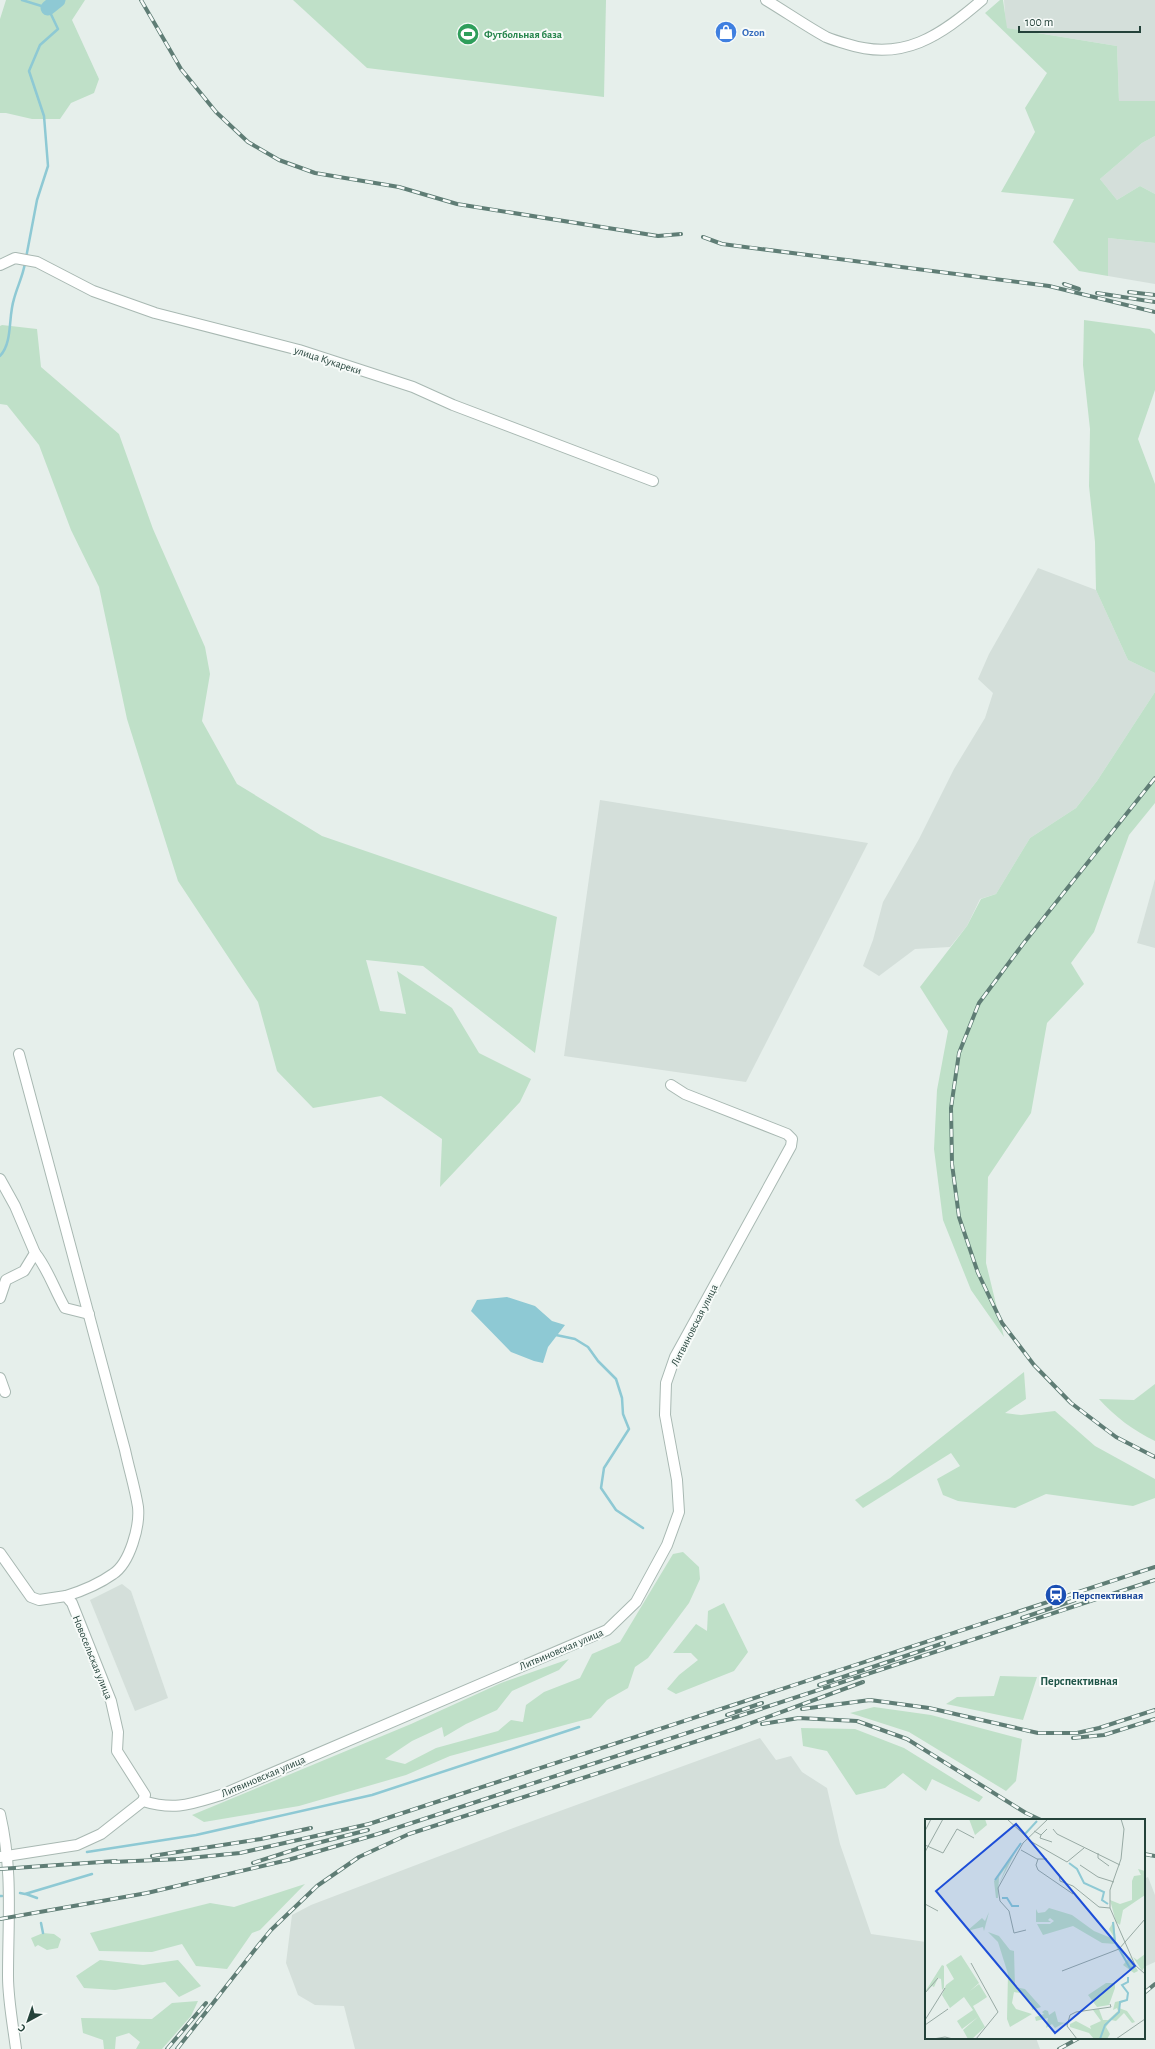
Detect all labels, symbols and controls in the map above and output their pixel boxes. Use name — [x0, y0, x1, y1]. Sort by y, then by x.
scale bar — [1019, 8, 1140, 34]
text: 100 m — [1025, 16, 1053, 28]
shop icon: Ozon — [713, 19, 739, 45]
sports icon: Футбольная база — [455, 21, 481, 47]
place label: Ozon — [742, 27, 765, 38]
place label: Футбольная база — [484, 29, 562, 40]
street label: улица Кукареки — [292, 344, 363, 377]
street label: Литвиновская улица — [669, 1283, 720, 1368]
station icon: Перспективная — [1043, 1582, 1069, 1608]
place label: Перспективная — [1072, 1590, 1143, 1601]
street label: Новосельская улица — [71, 1614, 114, 1701]
street label: Литвиновская улица — [518, 1627, 605, 1672]
district label: Перспективная — [1040, 1675, 1118, 1687]
street label: Литвиновская улица — [220, 1754, 307, 1799]
inset map — [925, 1819, 1145, 2039]
north arrow — [8, 2001, 48, 2041]
text: С — [16, 2022, 28, 2034]

